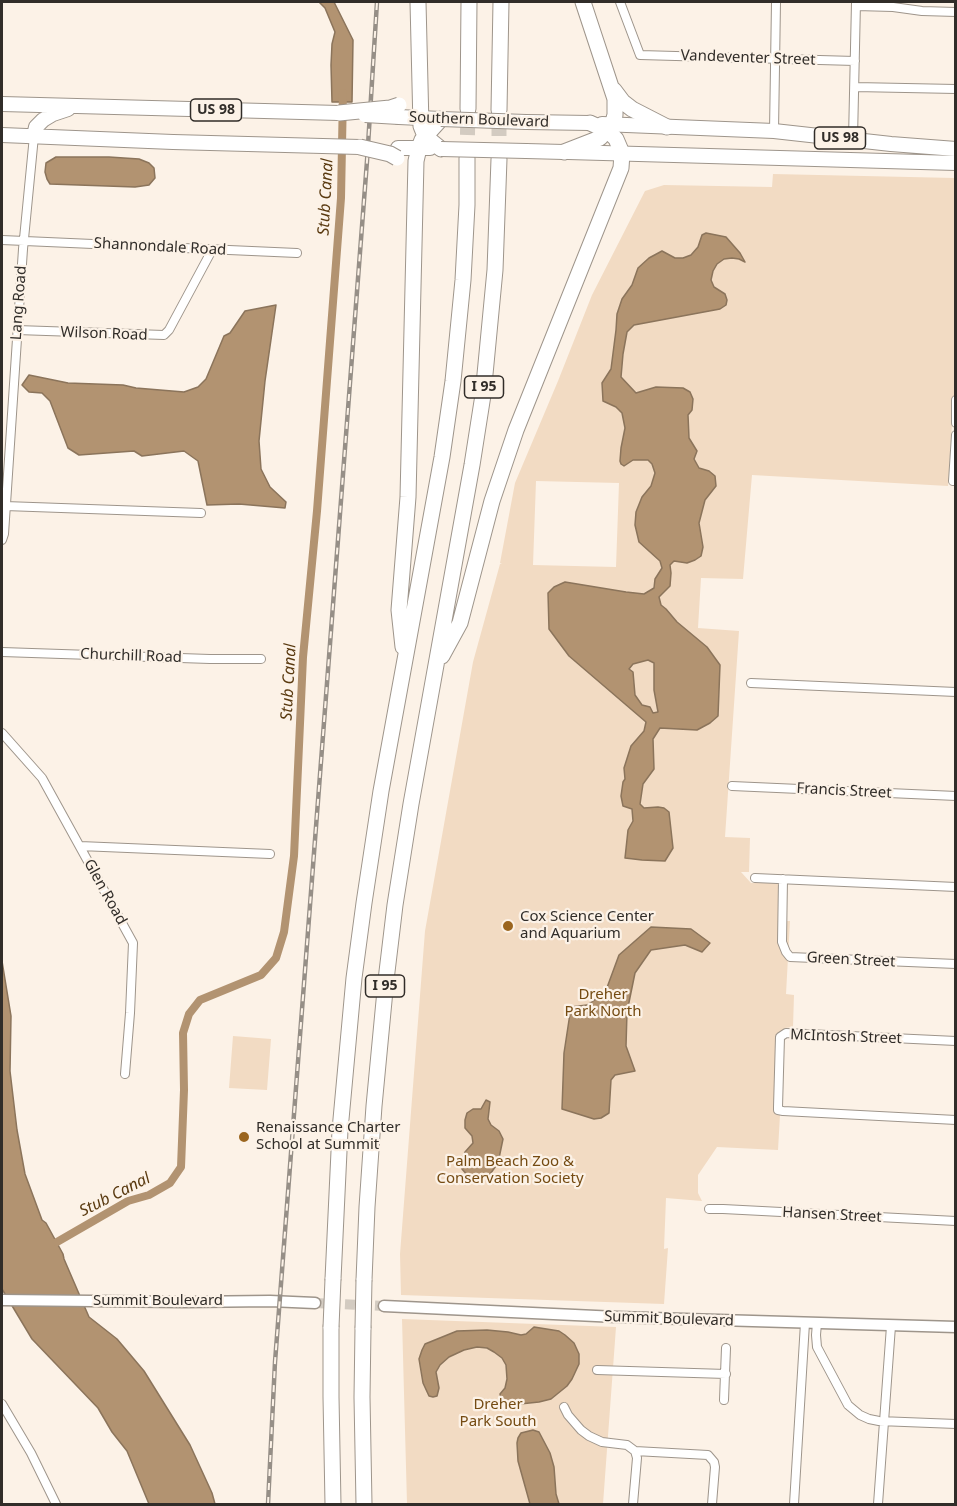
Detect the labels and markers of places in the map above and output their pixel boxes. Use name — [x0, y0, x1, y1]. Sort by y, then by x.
place label: Cox Science Center and Aquarium — [520, 908, 654, 943]
marker: Cox Science Center and Aquarium — [501, 919, 515, 933]
place label: Renaissance Charter School at Summit — [256, 1119, 400, 1154]
marker: Renaissance Charter School at Summit — [237, 1130, 251, 1144]

